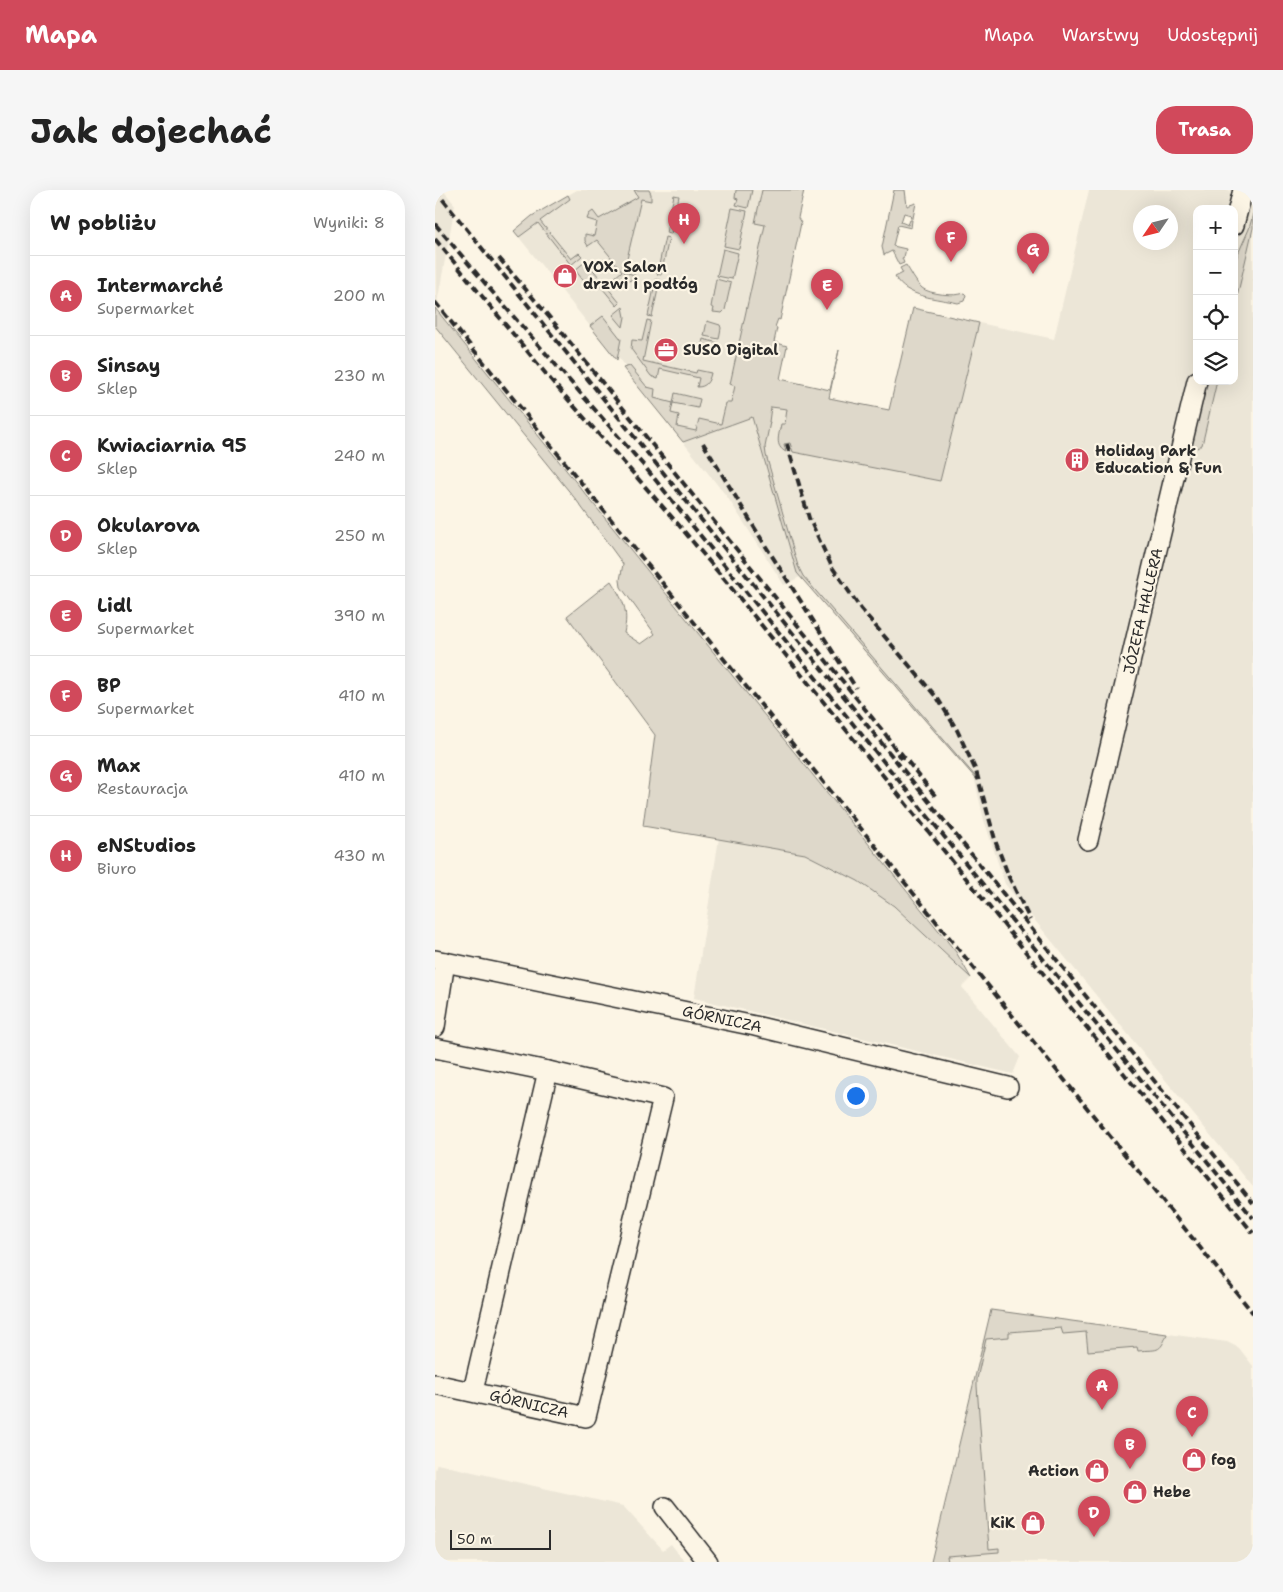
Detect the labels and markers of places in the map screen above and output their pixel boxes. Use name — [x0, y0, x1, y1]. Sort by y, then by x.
pin: H — [668, 203, 700, 244]
pin: F — [935, 221, 967, 262]
pin: G — [1017, 233, 1049, 274]
place label: VOX. Salon drzwi i podłóg — [583, 257, 698, 294]
shop icon: VOX. Salon drzwi i podłóg — [552, 263, 578, 289]
pin: E — [811, 269, 843, 310]
office icon: SUSO Digital — [653, 337, 679, 363]
place label: SUSO Digital — [683, 340, 779, 360]
place label: Holiday Park Education & Fun — [1095, 441, 1222, 478]
building icon: Holiday Park Education & Fun — [1064, 447, 1090, 473]
pin: A — [1086, 1369, 1118, 1410]
pin: C — [1176, 1396, 1208, 1437]
pin: B — [1114, 1428, 1146, 1469]
shop icon: fog — [1181, 1447, 1207, 1473]
place label: fog — [1211, 1450, 1236, 1470]
shop icon: Action — [1084, 1458, 1110, 1484]
place label: Action — [1028, 1461, 1079, 1481]
shop icon: Hebe — [1122, 1479, 1148, 1505]
place label: Hebe — [1153, 1482, 1191, 1502]
pin: D — [1078, 1496, 1110, 1537]
shop icon: KiK — [1020, 1510, 1046, 1536]
place label: KiK — [990, 1513, 1016, 1533]

